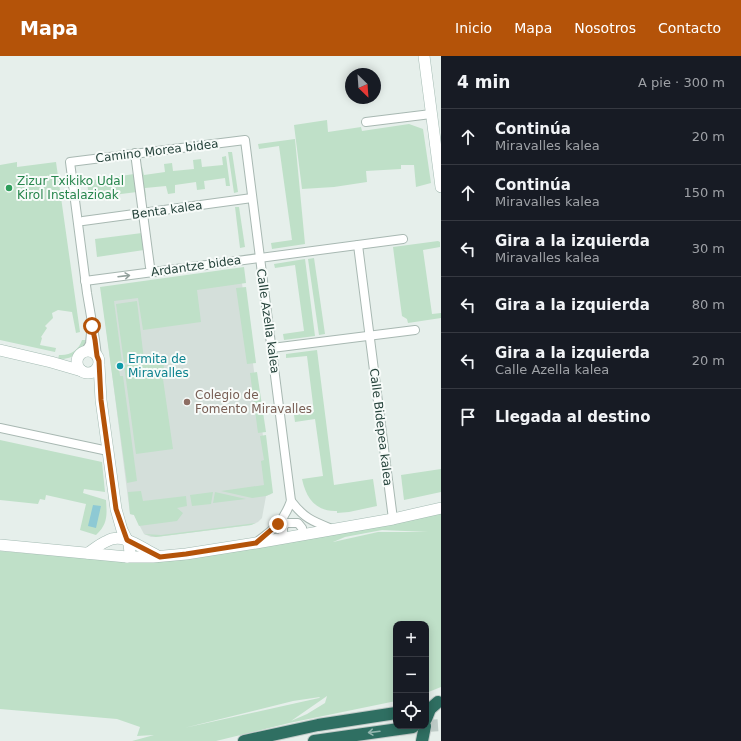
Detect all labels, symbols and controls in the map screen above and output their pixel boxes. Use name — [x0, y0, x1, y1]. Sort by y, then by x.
text: Mapa — [20, 17, 78, 39]
text: Inicio — [455, 20, 492, 36]
text: Mapa — [514, 20, 552, 36]
text: Nosotros — [574, 20, 636, 36]
text: Contacto — [658, 20, 721, 36]
north arrow — [345, 68, 381, 104]
text: 4 min — [457, 72, 510, 92]
text: A pie · 300 m — [638, 75, 725, 90]
text: Continúa — [495, 120, 571, 138]
icon: ahead — [457, 126, 479, 148]
text: 20 m — [692, 129, 725, 144]
street label: Camino Morea bidea — [95, 137, 219, 165]
text: Miravalles kalea — [495, 138, 600, 153]
place label: Zizur Txikiko Udal Kirol Instalazioak — [17, 174, 124, 202]
text: Continúa — [495, 176, 571, 194]
icon: ahead — [457, 182, 479, 204]
marker: Zizur Txikiko Udal Kirol Instalazioak — [4, 183, 14, 193]
text: 150 m — [683, 185, 725, 200]
text: Miravalles kalea — [495, 194, 600, 209]
street label: Benta kalea — [131, 198, 203, 222]
text: Gira a la izquierda — [495, 232, 650, 250]
icon: left — [457, 238, 479, 260]
text: 30 m — [692, 241, 725, 256]
text: Miravalles kalea — [495, 250, 600, 265]
street label: Ardantze bidea — [150, 253, 242, 279]
street label: Calle Azella kalea — [254, 268, 282, 374]
one-way arrow — [117, 272, 130, 280]
icon: left — [457, 294, 479, 316]
text: Gira a la izquierda — [495, 296, 650, 314]
text: 80 m — [692, 297, 725, 312]
route start — [83, 317, 101, 335]
text: Gira a la izquierda — [495, 344, 650, 362]
icon: left — [457, 350, 479, 372]
place label: Ermita de Miravalles — [128, 352, 189, 380]
text: 20 m — [692, 353, 725, 368]
marker: Ermita de Miravalles — [115, 361, 125, 371]
text: Calle Azella kalea — [495, 362, 609, 377]
street label: Calle Bidepea kalea — [367, 367, 395, 487]
place label: Colegio de Fomento Miravalles — [195, 388, 312, 416]
marker: Colegio de Fomento Miravalles — [182, 397, 192, 407]
icon: arrive — [457, 406, 479, 428]
text: Llegada al destino — [495, 408, 650, 426]
route end — [269, 515, 287, 533]
map controls — [393, 621, 429, 729]
button: + — [393, 621, 429, 657]
button: − — [393, 657, 429, 693]
button: locate — [393, 693, 429, 729]
one-way arrow — [368, 728, 381, 735]

